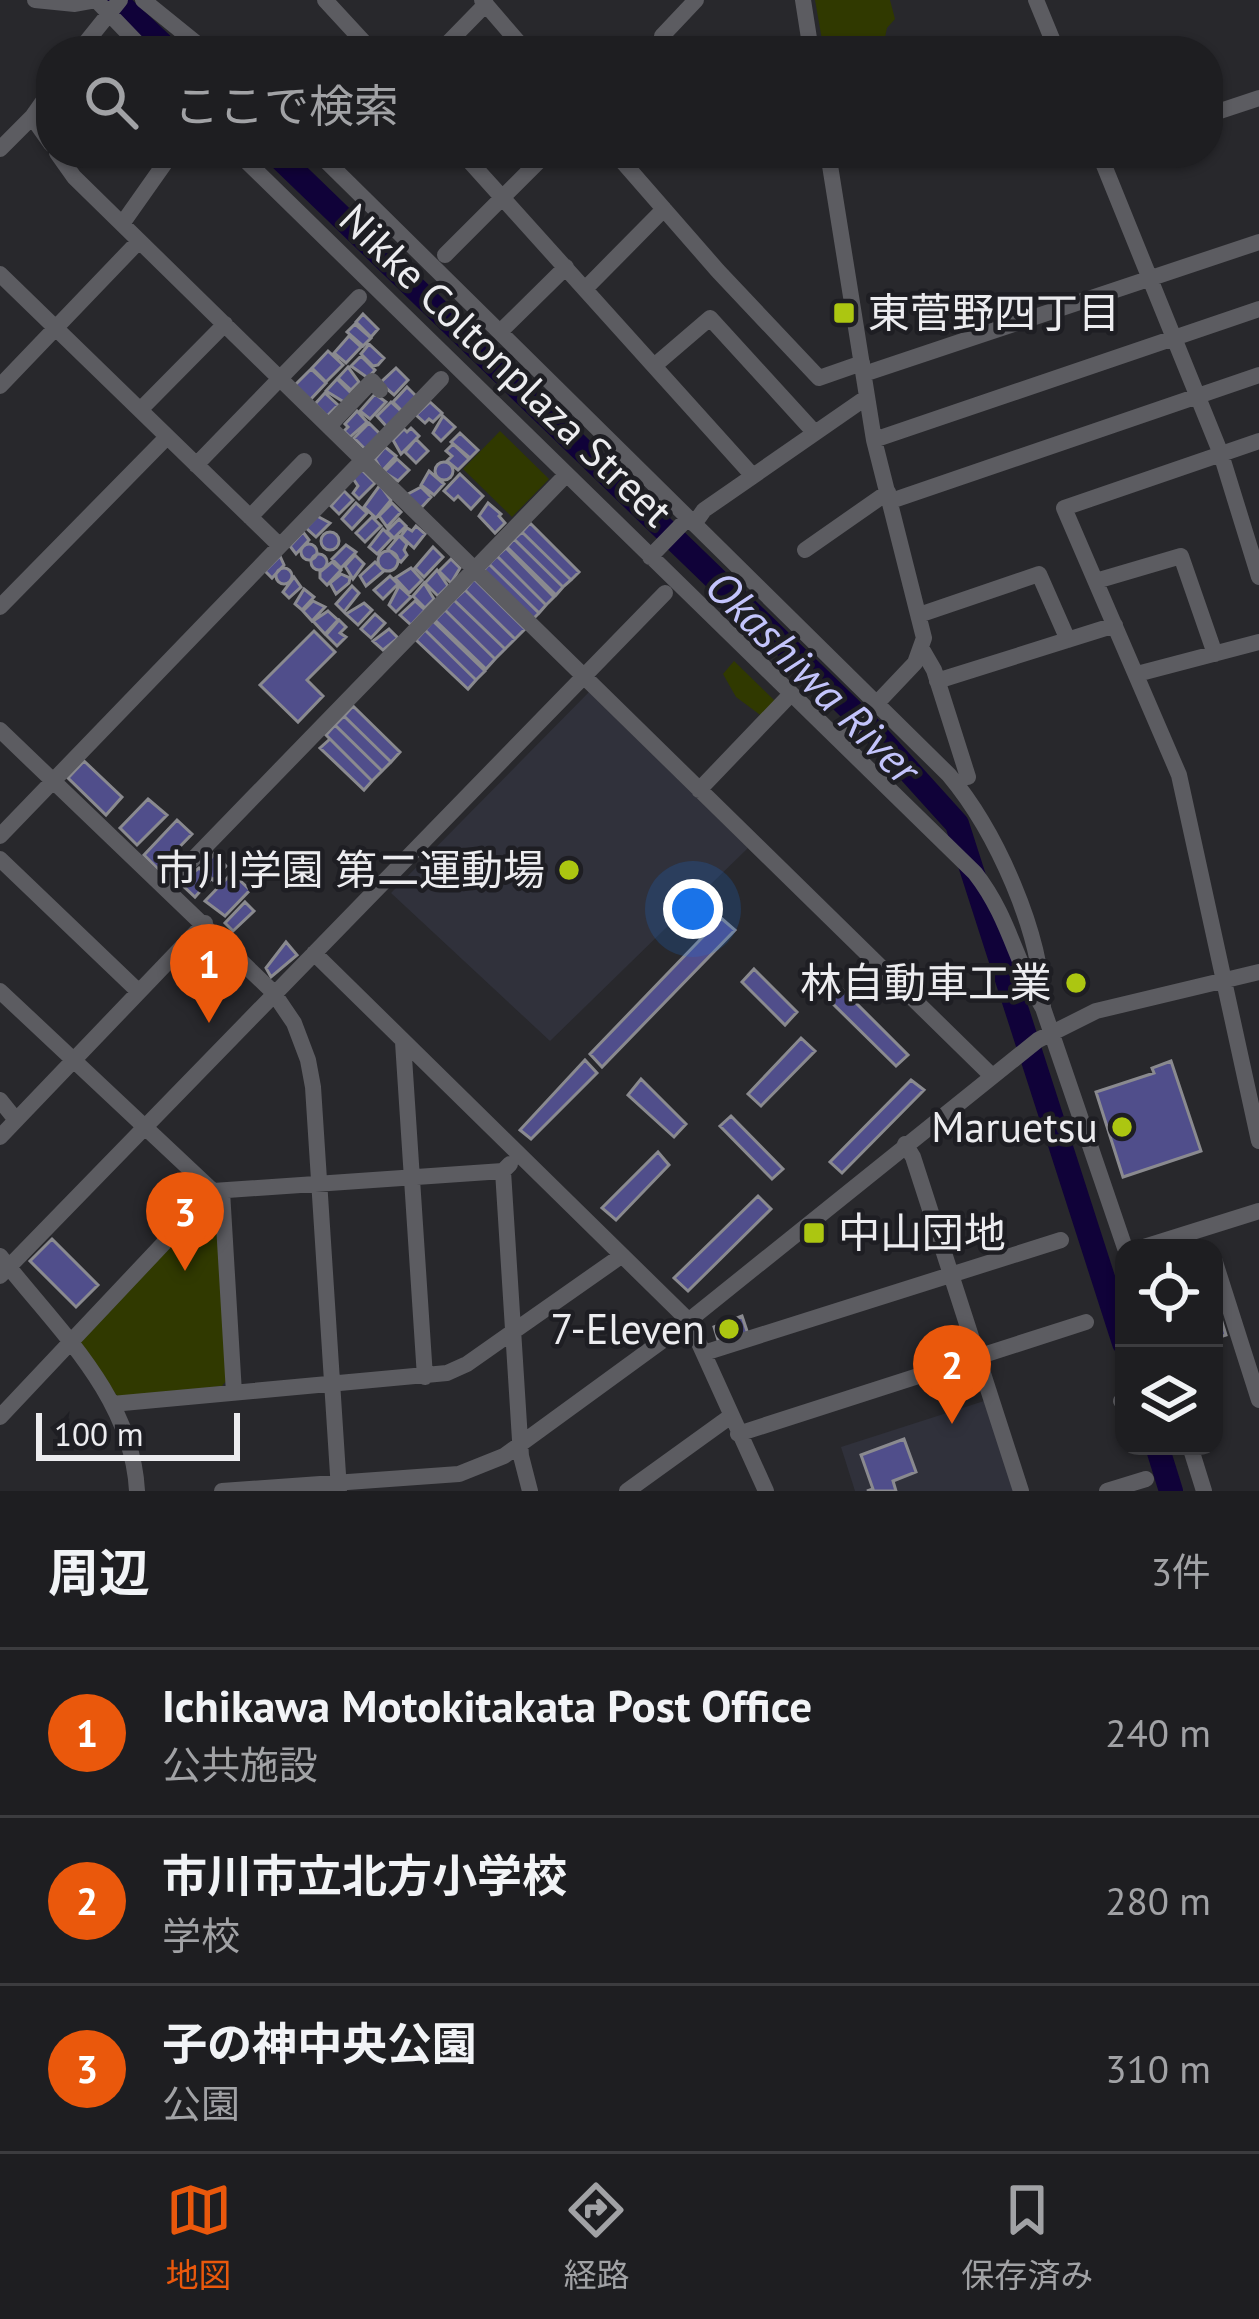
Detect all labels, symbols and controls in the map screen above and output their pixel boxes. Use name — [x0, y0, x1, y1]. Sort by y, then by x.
search box — [36, 36, 1223, 168]
icon: search — [78, 69, 144, 135]
text: ここで検索 — [174, 76, 399, 134]
street label: Nikke Coltonplaza Street — [328, 191, 685, 538]
place label: 東菅野四丁目 — [868, 285, 1120, 340]
marker: 東菅野四丁目 — [831, 300, 857, 326]
water label: Okashiwa River — [694, 557, 935, 798]
place label: 市川学園 第二運動場 — [156, 842, 545, 897]
marker: 市川学園 第二運動場 — [556, 857, 582, 883]
your location — [663, 879, 723, 939]
pin: 1 — [170, 924, 248, 1023]
place label: 林自動車工業 — [800, 955, 1052, 1010]
marker: 林自動車工業 — [1063, 970, 1089, 996]
place label: Maruetsu — [931, 1099, 1098, 1154]
marker: Maruetsu — [1109, 1114, 1135, 1140]
pin: 3 — [146, 1172, 224, 1271]
place label: 中山団地 — [838, 1205, 1006, 1260]
marker: 中山団地 — [801, 1220, 827, 1246]
map controls — [1115, 1239, 1223, 1455]
button: locate — [1115, 1239, 1223, 1347]
place label: 7-Eleven — [550, 1301, 705, 1356]
marker: 7-Eleven — [716, 1316, 742, 1342]
pin: 2 — [913, 1325, 991, 1424]
button: layers — [1115, 1347, 1223, 1455]
scale bar — [36, 1407, 240, 1460]
text: 100 m — [54, 1412, 144, 1455]
text: 周辺 — [48, 1539, 150, 1605]
text: 3件 — [1151, 1546, 1211, 1597]
text: Ichikawa Motokitakata Post Office — [162, 1676, 812, 1734]
text: 1 — [76, 1707, 98, 1758]
text: 240 m — [1105, 1707, 1211, 1758]
text: 公共施設 — [162, 1739, 318, 1790]
text: 市川市立北方小学校 — [162, 1846, 567, 1904]
text: 2 — [76, 1875, 98, 1926]
text: 280 m — [1105, 1875, 1211, 1926]
text: 学校 — [162, 1910, 240, 1961]
text: 子の神中央公園 — [162, 2014, 477, 2072]
text: 3 — [76, 2043, 98, 2094]
text: 310 m — [1105, 2043, 1211, 2094]
text: 公園 — [162, 2078, 240, 2129]
tab: 地図 — [166, 2177, 232, 2297]
tab: 経路 — [563, 2177, 629, 2297]
tab: 保存済み — [961, 2177, 1093, 2297]

